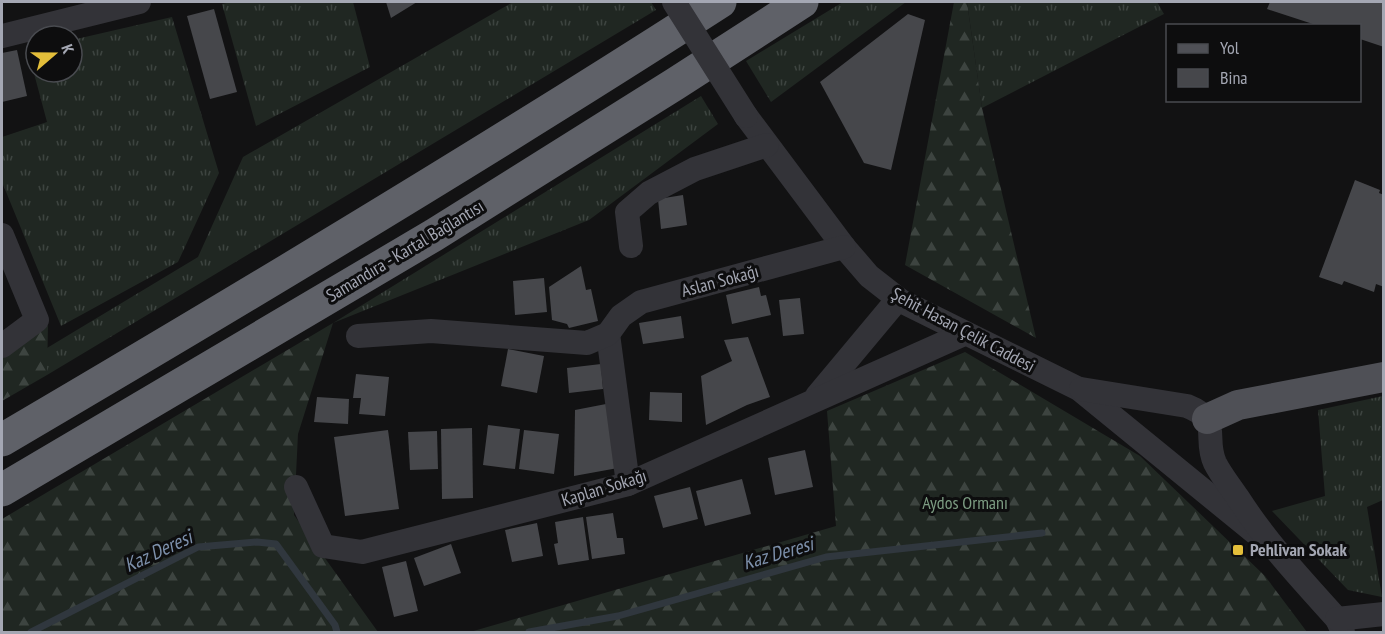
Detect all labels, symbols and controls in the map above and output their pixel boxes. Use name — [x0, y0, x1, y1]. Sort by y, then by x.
north arrow — [24, 24, 84, 84]
legend — [1166, 24, 1361, 102]
text: Yol — [1220, 36, 1240, 59]
text: K — [57, 42, 79, 57]
text: Bina — [1220, 66, 1248, 89]
street label: Samandıra - Kartal Bağlantısı — [322, 194, 488, 307]
street label: Aslan Sokağı — [679, 259, 761, 302]
street label: Şehit Hasan Çelik Caddesi — [887, 282, 1039, 377]
street label: Kaplan Sokağı — [558, 464, 649, 511]
park label: Aydos Ormanı — [922, 491, 1008, 514]
water label: Kaz Deresi — [120, 523, 199, 578]
water label: Kaz Deresi — [740, 530, 819, 575]
place label: Pehlivan Sokak — [1250, 538, 1347, 561]
marker: Pehlivan Sokak — [1231, 543, 1245, 557]

